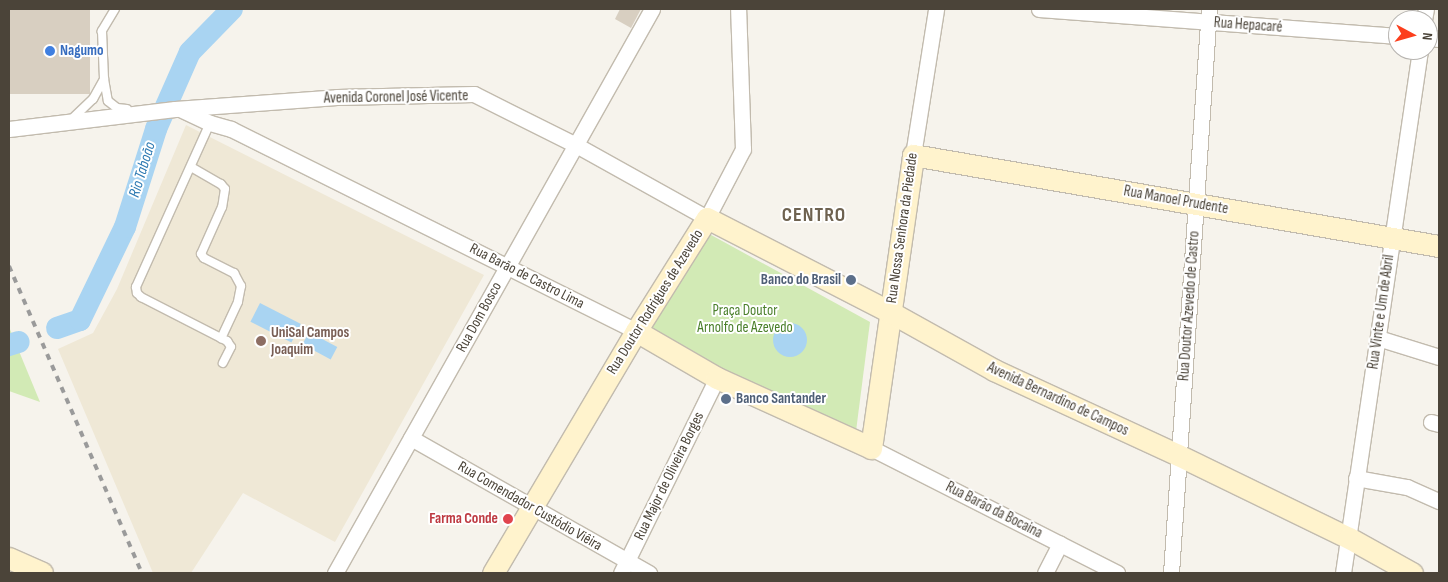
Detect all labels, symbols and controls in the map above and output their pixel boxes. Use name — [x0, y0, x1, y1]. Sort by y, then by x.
north arrow — [1388, 10, 1438, 60]
street label: Rua Hepacaré — [1213, 14, 1283, 36]
text: N — [1419, 32, 1436, 41]
place label: Nagumo — [60, 42, 103, 60]
marker: Nagumo — [44, 45, 56, 57]
street label: Avenida Coronel José Vicente — [324, 87, 468, 107]
water label: Rio Taboão — [125, 140, 161, 200]
street label: Rua Nossa Senhora da Piedade — [883, 152, 921, 304]
street label: Rua Manoel Prudente — [1122, 182, 1230, 218]
district label: CENTRO — [781, 203, 847, 227]
street label: Rua Doutor Rodrigues de Azevedo — [603, 226, 707, 378]
street label: Rua Doutor Azevedo de Castro — [1175, 230, 1203, 382]
street label: Rua Barão de Castro Lima — [467, 239, 587, 313]
street label: Rua Vinte e Um de Abril — [1364, 254, 1398, 370]
place label: Banco do Brasil — [761, 271, 841, 289]
marker: Banco do Brasil — [845, 274, 857, 286]
street label: Rua Dom Bosco — [452, 279, 506, 355]
park label: Praça Doutor Arnolfo de Azevedo — [697, 301, 793, 336]
place label: UniSal Campos Joaquim — [271, 323, 349, 358]
marker: UniSal Campos Joaquim — [255, 335, 267, 347]
street label: Avenida Bernardino de Campos — [984, 358, 1132, 440]
place label: Banco Santander — [736, 390, 826, 408]
marker: Banco Santander — [720, 393, 732, 405]
street label: Rua Major de Oliveira Borges — [630, 409, 708, 543]
street label: Rua Comendador Custódio Viêira — [455, 457, 605, 555]
street label: Rua Barão da Bocaina — [943, 478, 1045, 542]
place label: Farma Conde — [429, 510, 498, 528]
marker: Farma Conde — [502, 513, 514, 525]

